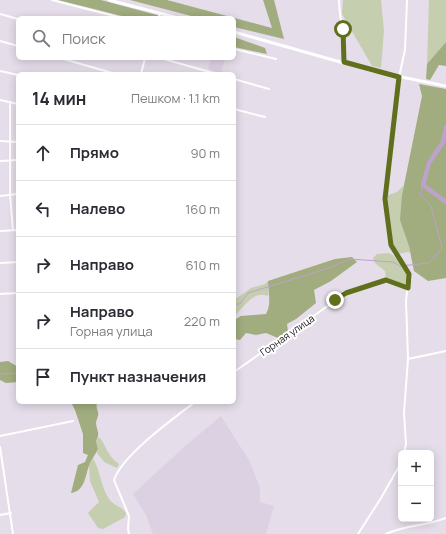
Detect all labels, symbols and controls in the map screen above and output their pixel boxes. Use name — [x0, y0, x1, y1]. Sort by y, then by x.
search box — [16, 16, 236, 60]
route start — [334, 20, 352, 38]
icon: search — [30, 27, 52, 49]
text: Поиск — [62, 28, 106, 49]
text: 14 мин — [32, 87, 86, 110]
text: Пешком · 1.1 km — [131, 89, 220, 107]
icon: ahead — [32, 142, 54, 164]
text: Прямо — [70, 142, 119, 163]
text: 90 m — [190, 144, 220, 162]
icon: left — [32, 198, 54, 220]
text: Налево — [70, 198, 125, 219]
text: 160 m — [185, 200, 220, 218]
icon: right — [32, 254, 54, 276]
text: Направо — [70, 254, 134, 275]
text: 610 m — [186, 256, 220, 274]
route end — [326, 291, 344, 309]
text: Направо — [70, 301, 134, 322]
icon: right — [32, 310, 54, 332]
street label: Горная улица — [257, 311, 317, 359]
text: 220 m — [184, 312, 220, 330]
text: Горная улица — [70, 322, 153, 340]
icon: arrive — [32, 366, 54, 388]
text: Пункт назначения — [70, 366, 206, 387]
map controls — [398, 450, 434, 522]
button: + — [398, 450, 434, 486]
button: − — [398, 486, 434, 522]

